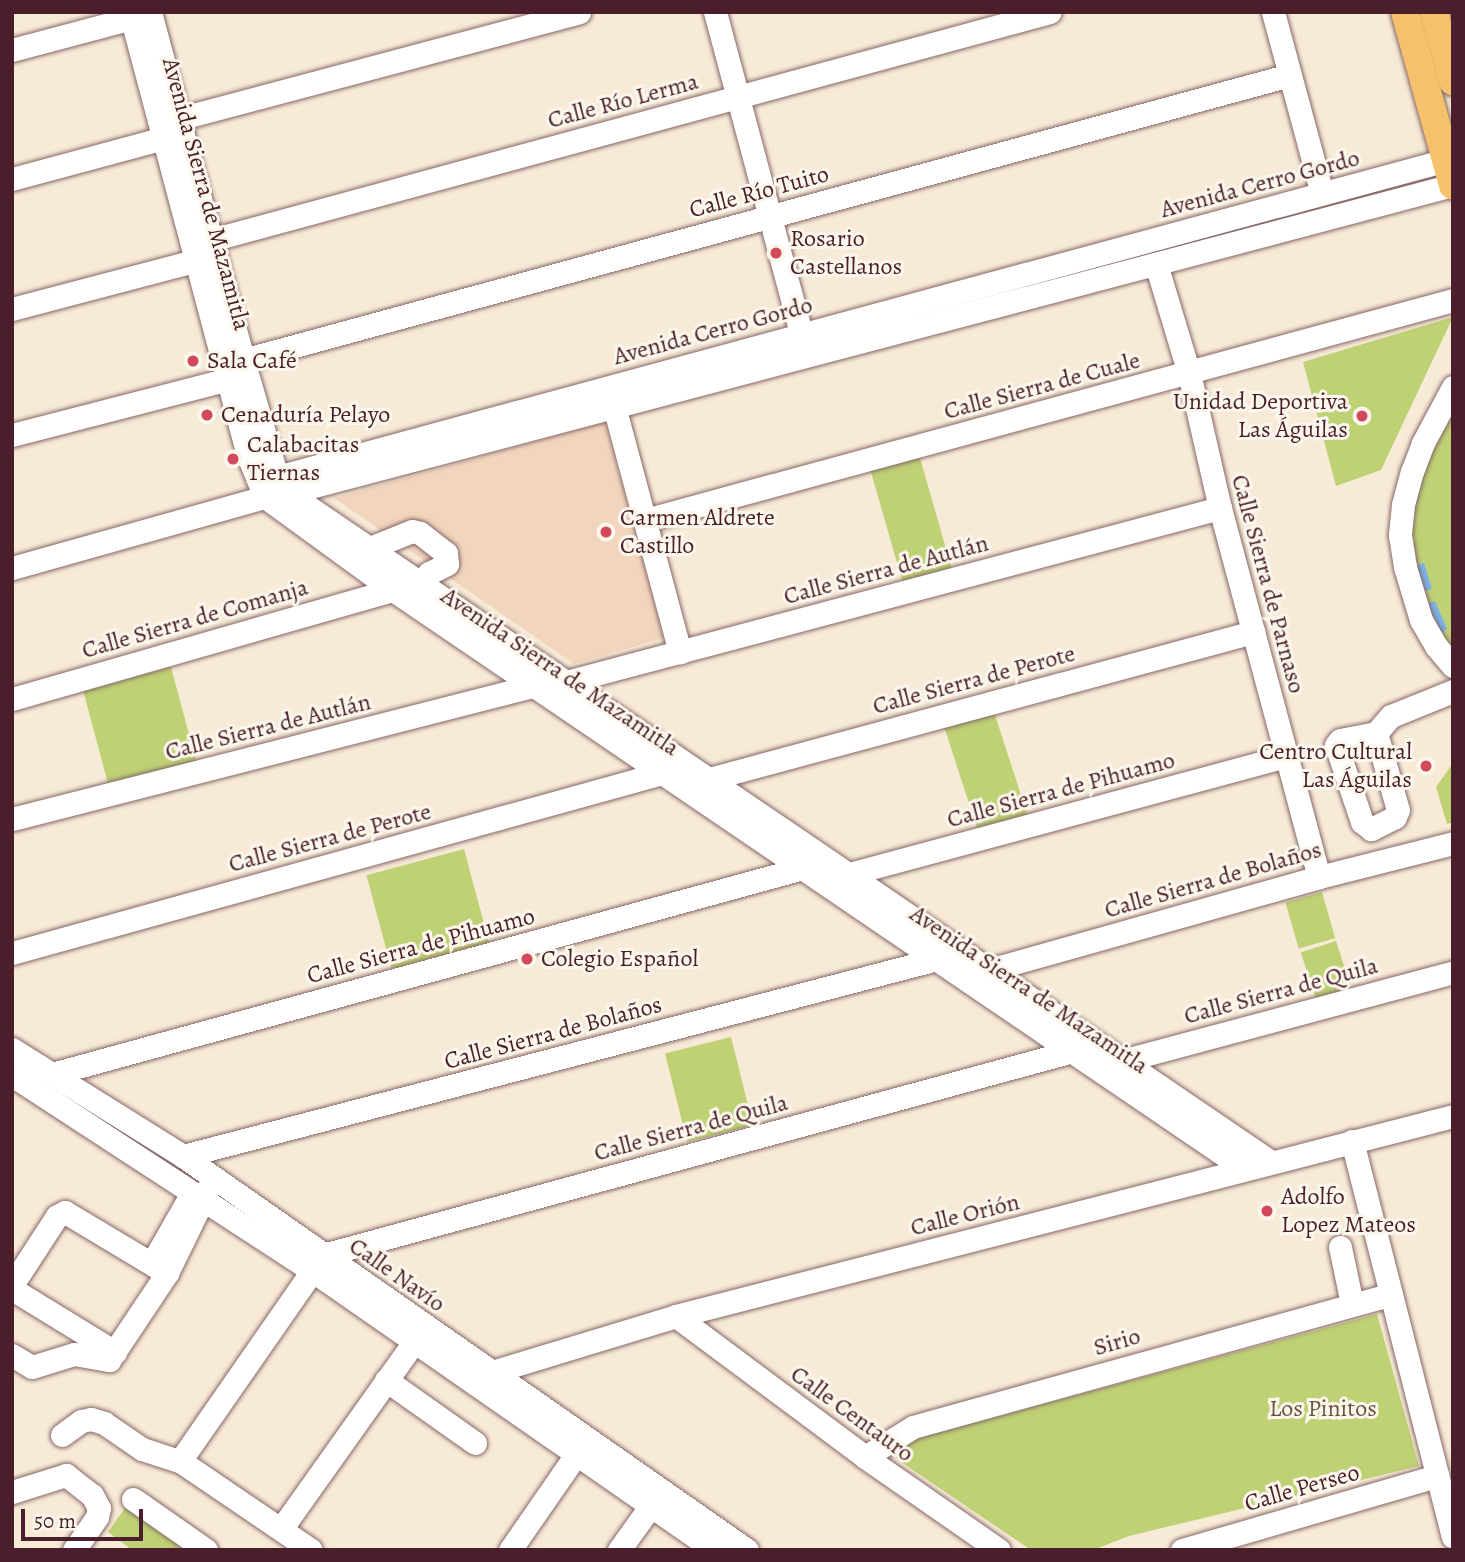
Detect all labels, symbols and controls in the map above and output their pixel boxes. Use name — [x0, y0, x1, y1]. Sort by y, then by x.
street label: Avenida Sierra de Mazamitla — [156, 55, 256, 333]
street label: Calle Río Lerma — [545, 67, 701, 135]
street label: Avenida Cerro Gordo — [1157, 144, 1363, 224]
street label: Calle Río Tuito — [686, 160, 832, 224]
place label: Rosario Castellanos — [790, 225, 902, 281]
marker: Rosario Castellanos — [768, 245, 784, 261]
street label: Avenida Cerro Gordo — [610, 291, 816, 371]
street label: Calle Sierra de Cuale — [941, 346, 1143, 426]
place label: Sala Café — [207, 347, 297, 375]
marker: Sala Café — [185, 353, 201, 369]
place label: Unidad Deportiva Las Águilas — [1173, 388, 1348, 444]
place label: Cenaduría Pelayo — [221, 401, 390, 429]
marker: Cenaduría Pelayo — [199, 407, 215, 423]
marker: Unidad Deportiva Las Águilas — [1354, 408, 1370, 424]
place label: Calabacitas Tiernas — [247, 431, 359, 487]
marker: Calabacitas Tiernas — [225, 451, 241, 467]
street label: Calle Sierra de Parnaso — [1225, 472, 1311, 696]
place label: Carmen Aldrete Castillo — [620, 504, 775, 560]
marker: Carmen Aldrete Castillo — [598, 524, 614, 540]
street label: Calle Sierra de Autlán — [781, 529, 991, 611]
street label: Calle Sierra de Comanja — [79, 573, 311, 665]
street label: Avenida Sierra de Mazamitla — [435, 581, 685, 763]
street label: Calle Sierra de Perote — [870, 639, 1078, 721]
street label: Calle Sierra de Autlán — [162, 688, 374, 766]
place label: Centro Cultural Las Águilas — [1259, 738, 1412, 794]
street label: Calle Sierra de Pihuamo — [944, 746, 1178, 834]
marker: Centro Cultural Las Águilas — [1418, 758, 1434, 774]
street label: Calle Sierra de Perote — [226, 797, 434, 879]
street label: Calle Sierra de Bolaños — [1101, 835, 1325, 925]
street label: Avenida Sierra de Mazamitla — [904, 899, 1154, 1081]
street label: Calle Sierra de Pihuamo — [304, 902, 538, 990]
place label: Colegio Español — [541, 945, 698, 973]
marker: Colegio Español — [519, 951, 535, 967]
street label: Calle Sierra de Quila — [1181, 951, 1381, 1031]
street label: Calle Sierra de Bolaños — [441, 990, 665, 1076]
street label: Calle Sierra de Quila — [591, 1088, 791, 1168]
place label: Adolfo Lopez Mateos — [1281, 1183, 1416, 1239]
street label: Calle Orión — [908, 1188, 1022, 1242]
marker: Adolfo Lopez Mateos — [1259, 1203, 1275, 1219]
street label: Calle Navío — [344, 1232, 450, 1318]
street label: Sirio — [1090, 1322, 1144, 1362]
street label: Calle Centauro — [785, 1360, 919, 1468]
park label: Los Pinitos — [1269, 1395, 1377, 1423]
street label: Calle Perseo — [1241, 1458, 1363, 1518]
scale bar — [24, 1496, 147, 1540]
text: 50 m — [34, 1507, 76, 1535]

